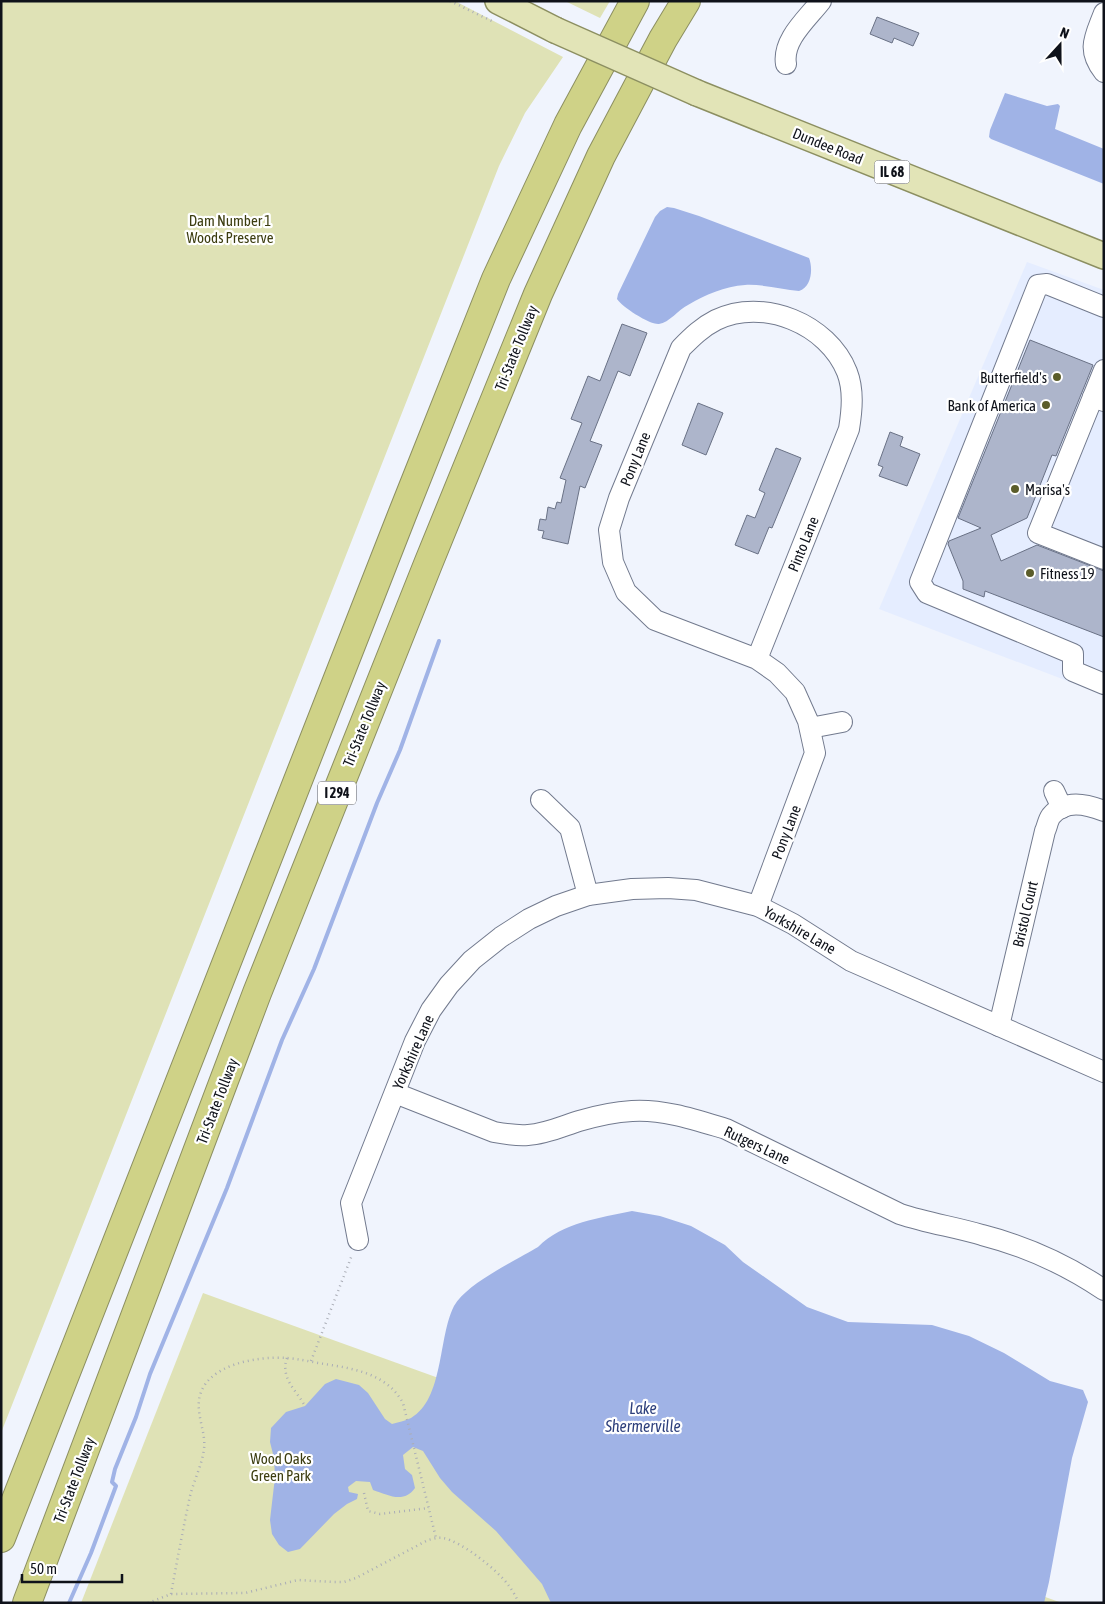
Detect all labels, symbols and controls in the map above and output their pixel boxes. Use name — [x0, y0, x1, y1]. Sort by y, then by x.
north arrow — [1035, 20, 1085, 70]
text: N — [1058, 24, 1071, 42]
street label: Dundee Road — [790, 124, 866, 168]
road number: IL 68 — [874, 160, 910, 183]
park label: Dam Number 1 Woods Preserve — [187, 212, 274, 246]
street label: Tri-State Tollway — [491, 303, 541, 393]
place label: Butterfield's — [980, 369, 1047, 386]
marker: Butterfield's — [1051, 371, 1063, 383]
place label: Bank of America — [947, 397, 1036, 414]
marker: Bank of America — [1040, 399, 1052, 411]
street label: Pony Lane — [617, 429, 654, 488]
place label: Marisa's — [1025, 481, 1070, 498]
marker: Marisa's — [1009, 483, 1021, 495]
street label: Pinto Lane — [784, 514, 822, 574]
place label: Fitness 19 — [1040, 565, 1095, 582]
marker: Fitness 19 — [1024, 567, 1036, 579]
street label: Tri-State Tollway — [339, 679, 389, 769]
road number: I 294 — [318, 781, 356, 804]
street label: Pony Lane — [768, 802, 804, 861]
street label: Bristol Court — [1009, 879, 1041, 949]
street label: Yorkshire Lane — [761, 903, 839, 957]
street label: Yorkshire Lane — [389, 1012, 437, 1092]
street label: Tri-State Tollway — [193, 1056, 241, 1146]
street label: Rutgers Lane — [721, 1122, 793, 1168]
water label: Lake Shermerville — [604, 1399, 681, 1435]
street label: Tri-State Tollway — [50, 1435, 98, 1525]
park label: Wood Oaks Green Park — [250, 1450, 312, 1484]
scale bar — [22, 1552, 122, 1584]
text: 50 m — [30, 1560, 57, 1577]

